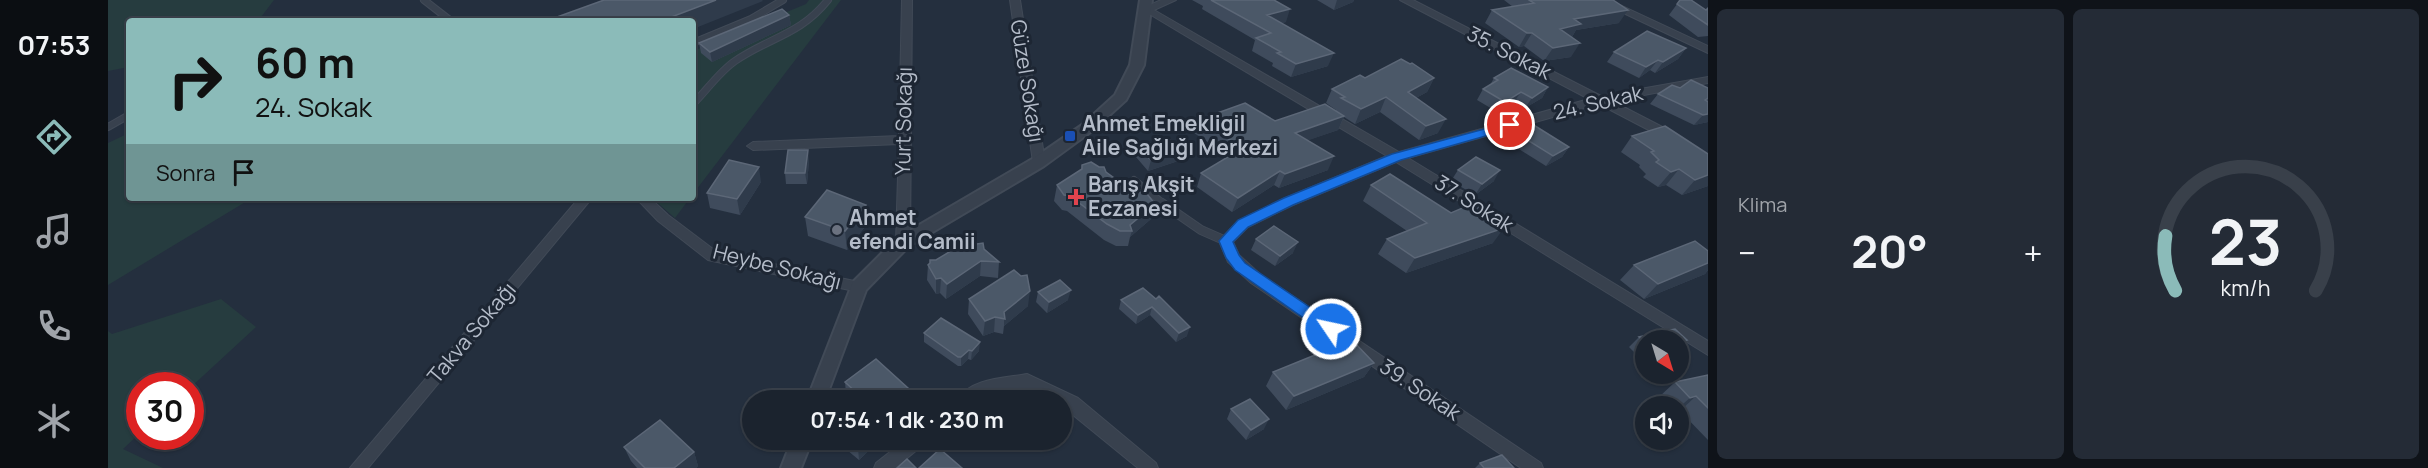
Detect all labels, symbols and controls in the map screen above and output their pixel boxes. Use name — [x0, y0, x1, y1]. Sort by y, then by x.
street label: Güzel Sokağı — [1004, 18, 1051, 144]
street label: 35. Sokak — [1462, 19, 1557, 86]
text: 07:53 — [18, 26, 90, 63]
text: 60 m — [255, 33, 355, 91]
icon: right — [156, 42, 234, 120]
street label: Yurt Sokağı — [888, 67, 918, 175]
street label: 24. Sokak — [1550, 78, 1646, 126]
text: 24. Sokak — [255, 88, 372, 125]
pin — [1484, 99, 1535, 150]
icon: arrive — [1493, 108, 1526, 141]
place label: Ahmet Emekligil Aile Sağlığı Merkezi — [1082, 109, 1278, 161]
icon: directions — [33, 116, 75, 158]
marker: Ahmet Emekligil Aile Sağlığı Merkezi — [1063, 129, 1077, 143]
icon: arrive — [227, 156, 260, 189]
text: Sonra — [156, 158, 215, 188]
street label: 37. Sokak — [1430, 168, 1520, 239]
place label: Barış Akşit Eczanesi — [1088, 170, 1195, 222]
marker: Barış Akşit Eczanesi — [1069, 190, 1083, 204]
text: Klima — [1738, 191, 1787, 218]
text: 23 — [2209, 198, 2282, 284]
place label: Ahmet efendi Camii — [849, 203, 976, 255]
icon: music — [33, 210, 75, 252]
text: 20° — [1851, 220, 1928, 282]
marker: Ahmet efendi Camii — [830, 223, 844, 237]
text: − — [1738, 230, 1756, 275]
text: + — [2023, 230, 2043, 275]
street label: Heybe Sokağı — [710, 237, 844, 295]
text: km/h — [2221, 273, 2271, 302]
street label: Takva Sokağı — [421, 276, 522, 389]
position arrow — [1299, 297, 1363, 361]
icon: phone — [33, 305, 75, 347]
north arrow — [1635, 330, 1689, 384]
map controls — [1635, 330, 1689, 450]
street label: 39. Sokak — [1375, 352, 1467, 427]
speed limit sign: 30 — [126, 372, 204, 450]
button: sound — [1635, 396, 1689, 450]
icon: climate — [33, 400, 75, 442]
text: 07:54 · 1 dk · 230 m — [810, 405, 1004, 435]

